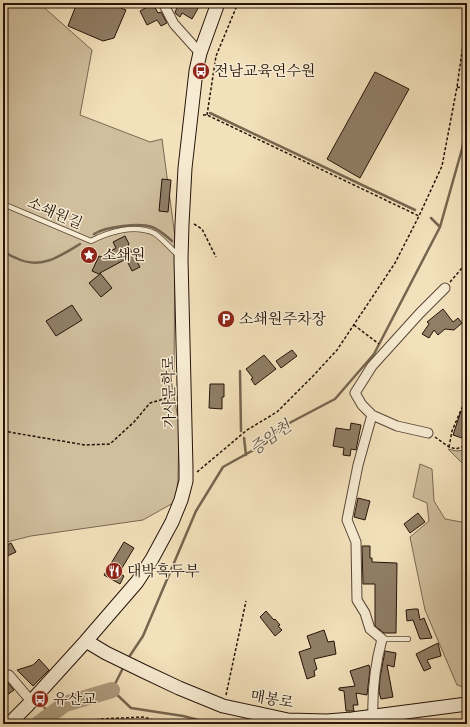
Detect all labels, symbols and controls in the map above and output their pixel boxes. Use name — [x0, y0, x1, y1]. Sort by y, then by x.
place label: 전남교육연수원 — [214, 60, 315, 81]
bus stop icon: 전남교육연수원 — [191, 61, 211, 81]
street label: 소쇄원길 — [24, 192, 86, 234]
place label: 소쇄원 — [102, 244, 145, 265]
place icon: 소쇄원 — [79, 245, 99, 265]
place label: 소쇄원주차장 — [239, 308, 326, 329]
parking icon: 소쇄원주차장 — [216, 309, 236, 329]
street label: 가사문학로 — [157, 355, 180, 428]
water label: 증암천 — [244, 413, 297, 460]
place label: 대박흑두부 — [127, 560, 200, 581]
restaurant icon: 대박흑두부 — [104, 561, 124, 581]
street label: 매봉로 — [249, 684, 296, 713]
place label: 유산교 — [53, 688, 97, 709]
bus stop icon: 유산교 — [30, 689, 50, 709]

